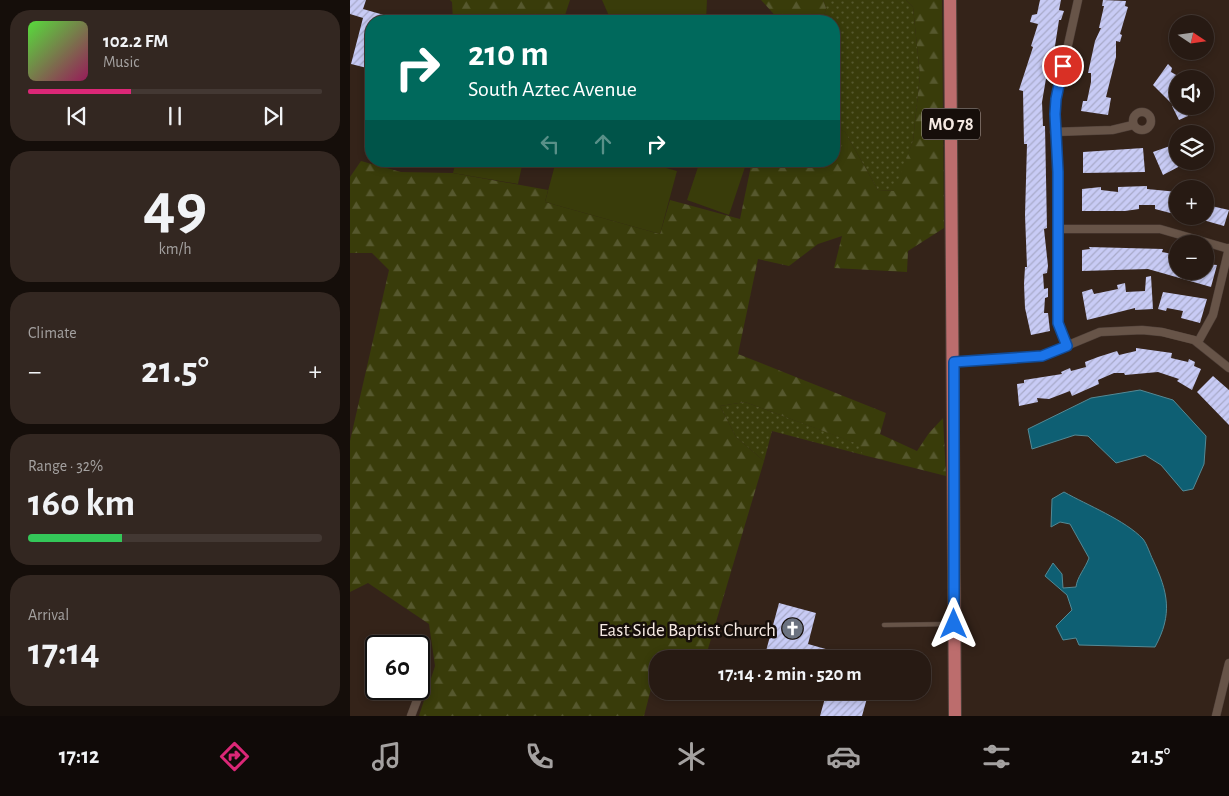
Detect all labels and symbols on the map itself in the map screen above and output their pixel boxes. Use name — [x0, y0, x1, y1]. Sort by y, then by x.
north arrow — [1169, 15, 1214, 60]
pin — [1042, 45, 1084, 87]
road number: MO 78 — [922, 108, 980, 140]
position arrow — [927, 597, 979, 649]
church icon: East Side Baptist Church — [780, 617, 804, 641]
place label: East Side Baptist Church — [599, 621, 776, 640]
speed limit sign: 60 — [365, 635, 430, 700]

